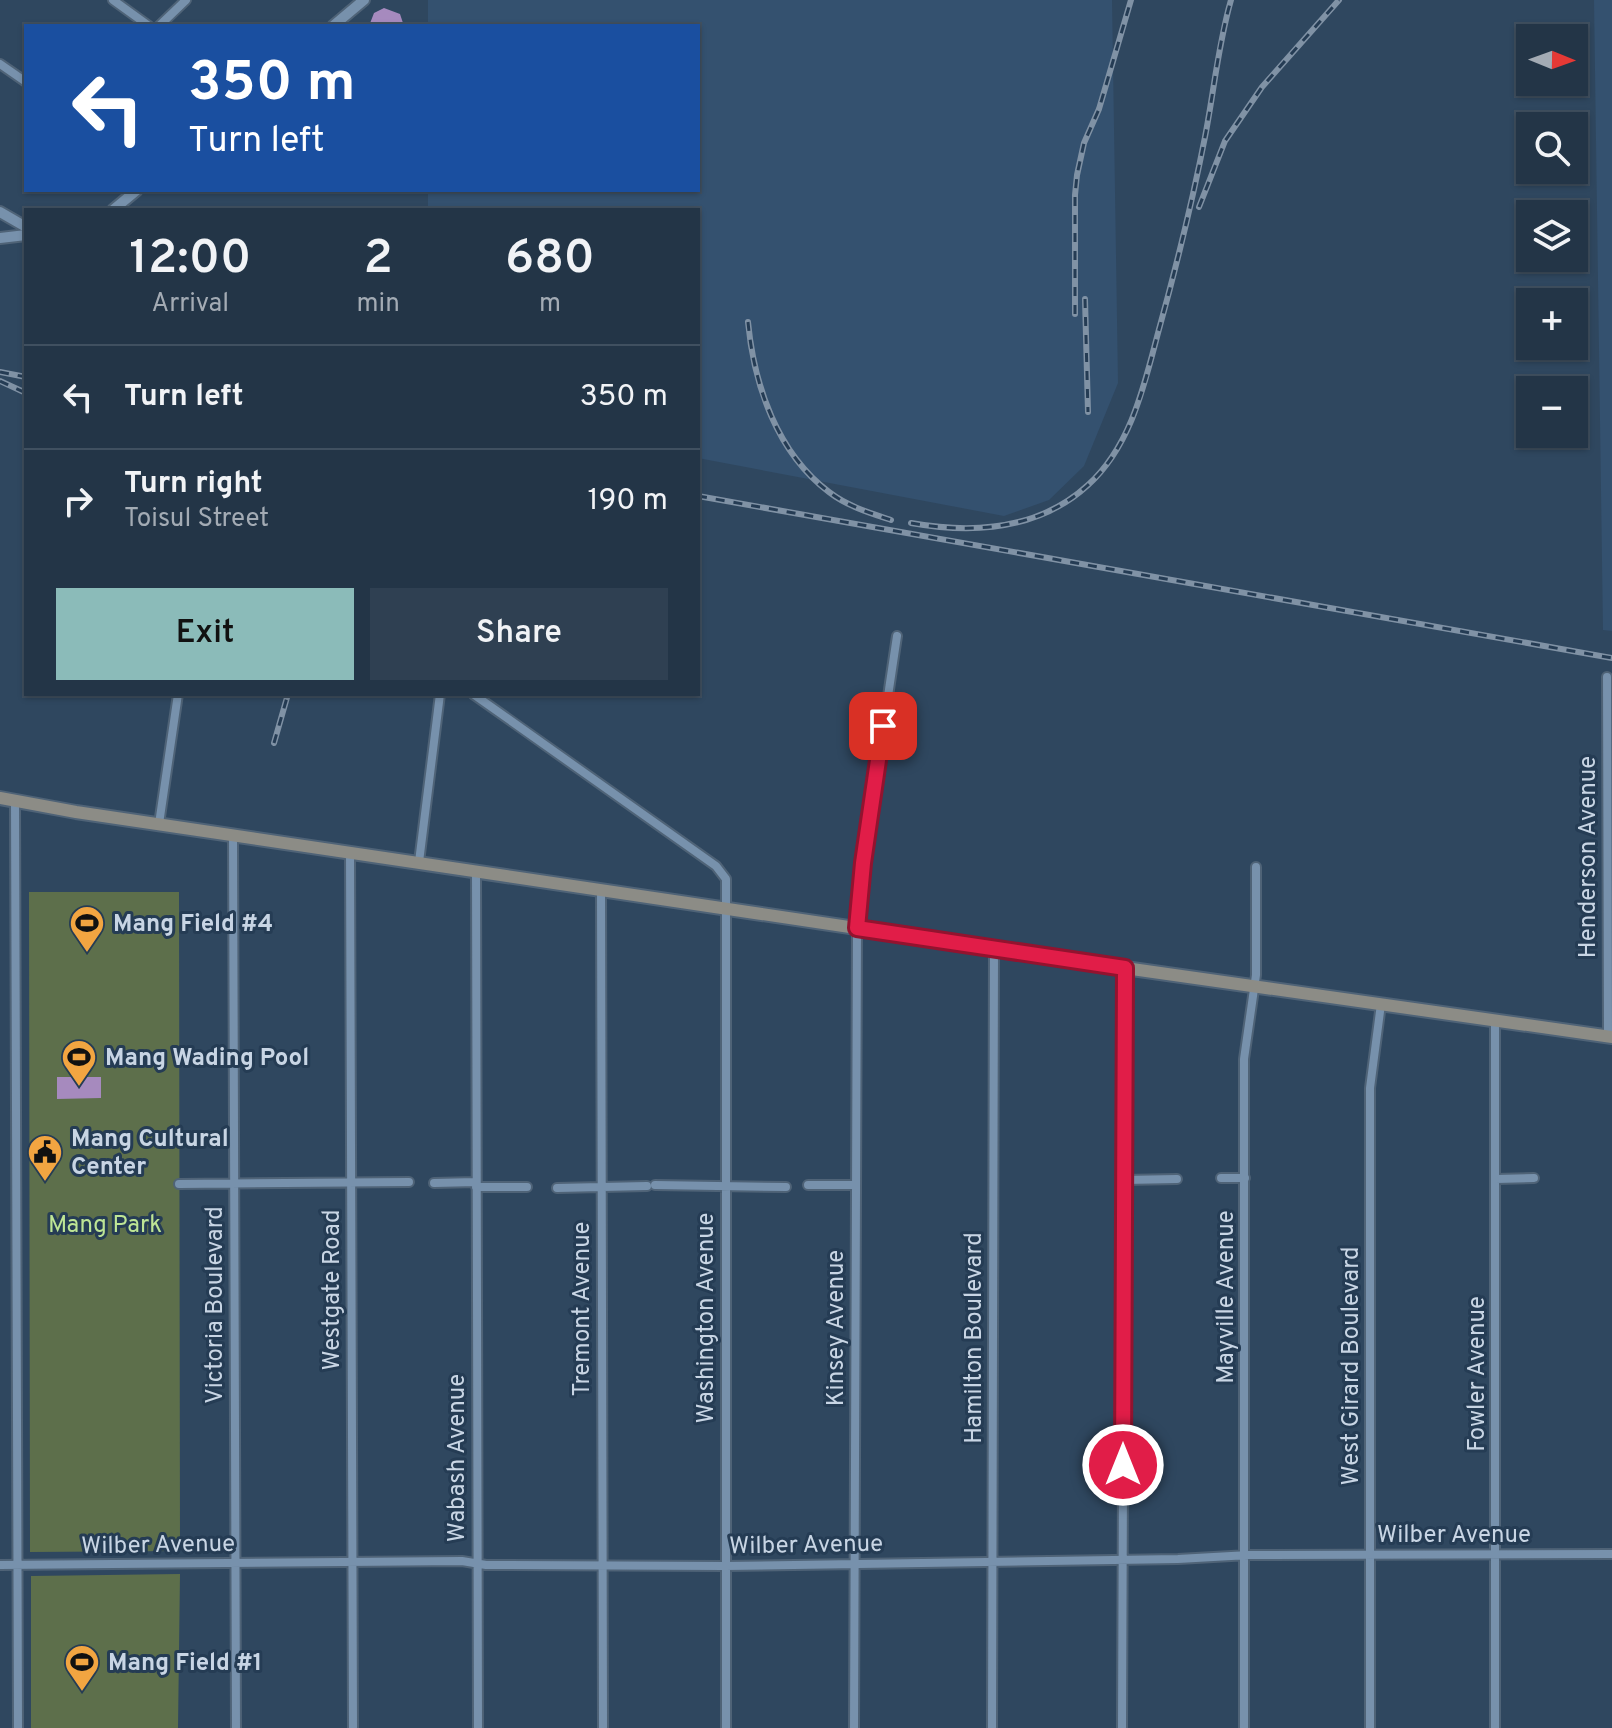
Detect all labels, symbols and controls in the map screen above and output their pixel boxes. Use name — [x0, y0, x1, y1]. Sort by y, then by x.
north arrow — [1516, 24, 1588, 96]
map controls — [1516, 24, 1588, 448]
text: 350 m — [188, 50, 356, 120]
icon: left — [56, 56, 160, 160]
button: search — [1516, 112, 1588, 184]
text: Turn left — [188, 119, 325, 165]
button: layers — [1516, 200, 1588, 272]
text: 12:00 — [129, 230, 251, 290]
text: 2 — [364, 230, 393, 290]
text: 680 — [505, 230, 595, 290]
text: Arrival — [152, 288, 229, 321]
text: min — [357, 288, 400, 321]
text: m — [539, 288, 561, 321]
button: + — [1516, 288, 1588, 360]
icon: left — [56, 375, 100, 419]
button: − — [1516, 376, 1588, 448]
text: Turn left — [124, 379, 244, 416]
text: 350 m — [580, 379, 668, 416]
text: Turn right — [124, 466, 262, 503]
icon: right — [56, 479, 100, 523]
text: 190 m — [587, 483, 668, 520]
text: Toisul Street — [124, 503, 269, 536]
button: Exit — [56, 588, 354, 680]
button: Share — [370, 588, 668, 680]
pin — [849, 692, 917, 760]
icon: arrive — [861, 704, 905, 748]
street label: Henderson Avenue — [1574, 756, 1604, 958]
sports icon: Mang Field #4 — [68, 904, 106, 954]
place label: Mang Field #4 — [113, 910, 273, 940]
sports icon: Mang Wading Pool — [60, 1038, 98, 1088]
place label: Mang Wading Pool — [105, 1044, 309, 1074]
place label: Mang Cultural Center — [71, 1125, 229, 1183]
public building icon: Mang Cultural Center — [26, 1133, 64, 1183]
street label: Victoria Boulevard — [201, 1206, 231, 1404]
street label: Westgate Road — [318, 1209, 348, 1371]
street label: Mayville Avenue — [1212, 1210, 1242, 1384]
park label: Mang Park — [48, 1211, 162, 1241]
street label: Washington Avenue — [692, 1213, 722, 1423]
street label: Tremont Avenue — [568, 1222, 598, 1396]
street label: Hamilton Boulevard — [960, 1232, 990, 1444]
street label: West Girard Boulevard — [1337, 1247, 1367, 1485]
street label: Kinsey Avenue — [822, 1250, 852, 1406]
street label: Fowler Avenue — [1463, 1296, 1493, 1452]
street label: Wabash Avenue — [443, 1374, 473, 1542]
position arrow — [1081, 1423, 1165, 1507]
street label: Wilber Avenue — [1377, 1521, 1531, 1551]
street label: Wilber Avenue — [81, 1530, 235, 1562]
street label: Wilber Avenue — [729, 1530, 883, 1562]
sports icon: Mang Field #1 — [63, 1643, 101, 1693]
place label: Mang Field #1 — [108, 1649, 262, 1679]

